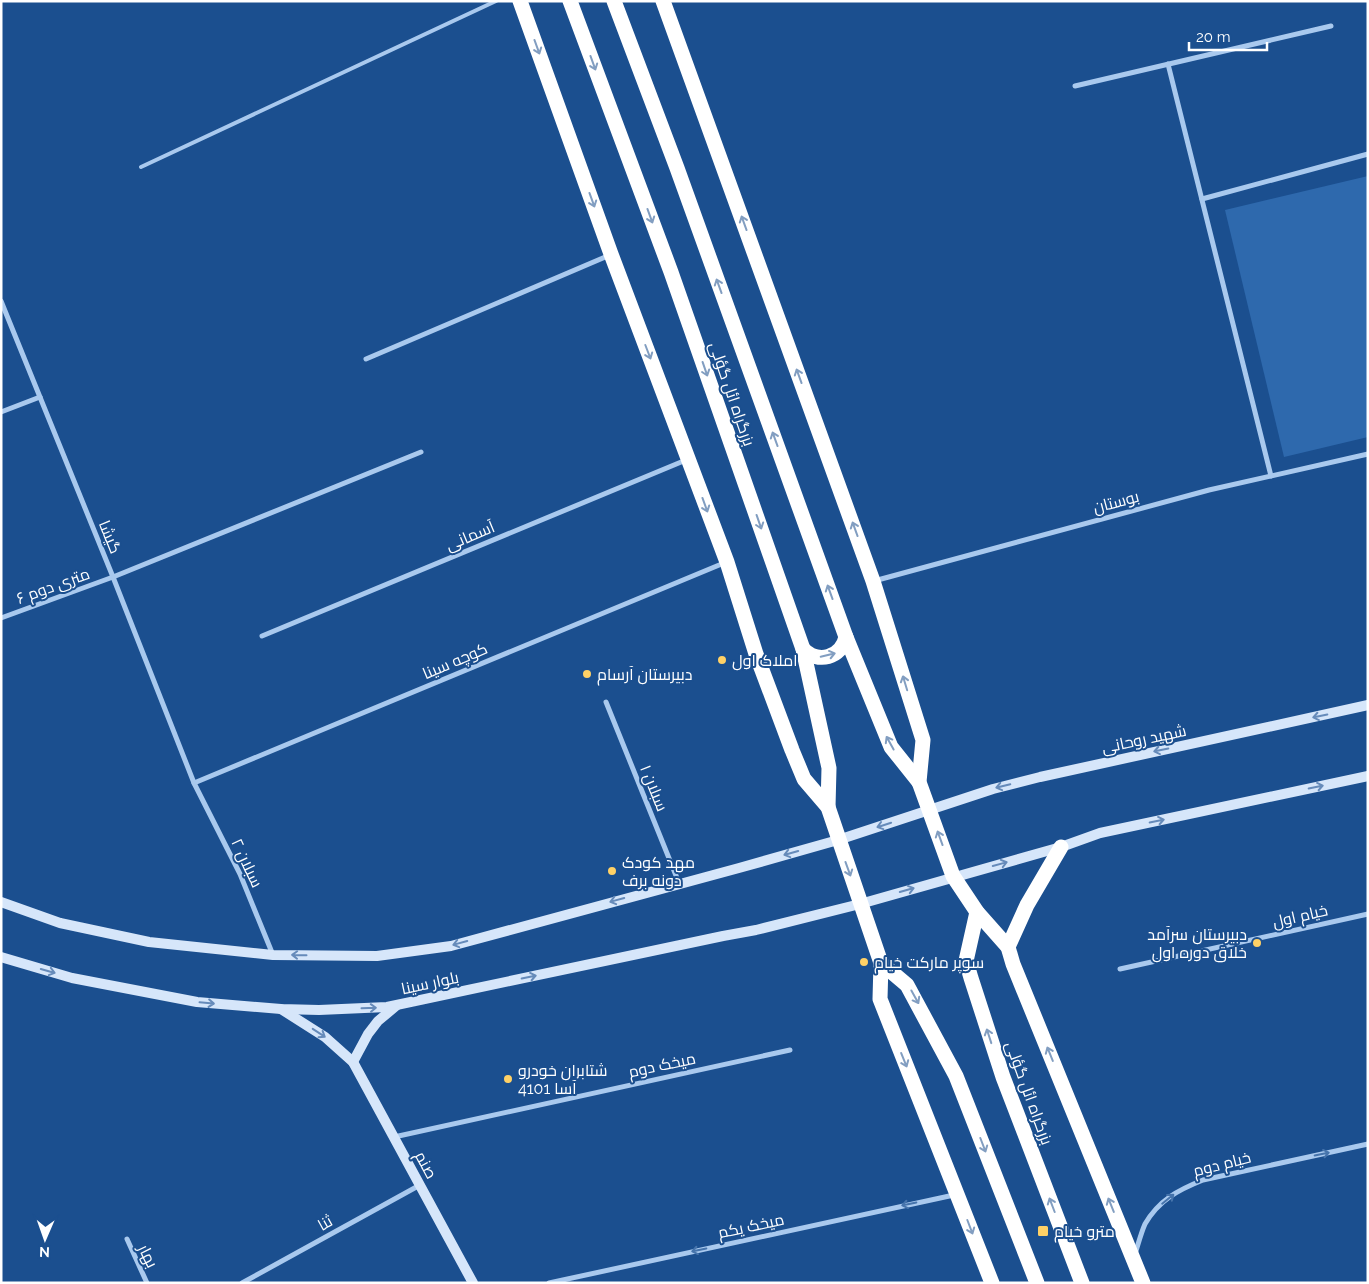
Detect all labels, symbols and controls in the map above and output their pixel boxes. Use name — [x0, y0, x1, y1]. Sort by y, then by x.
scale bar — [1189, 20, 1266, 52]
text: 20 m — [1196, 28, 1231, 46]
one-way arrow — [533, 39, 542, 54]
one-way arrow — [589, 55, 598, 71]
one-way arrow — [587, 192, 597, 208]
one-way arrow — [646, 207, 655, 223]
one-way arrow — [739, 216, 748, 232]
one-way arrow — [714, 279, 723, 295]
street label: بزرگراه ائل گؤلی — [704, 339, 759, 449]
one-way arrow — [645, 345, 654, 360]
one-way arrow — [701, 360, 710, 376]
one-way arrow — [794, 369, 803, 384]
one-way arrow — [770, 432, 779, 447]
street label: بوستان — [1091, 487, 1141, 518]
one-way arrow — [702, 497, 711, 512]
one-way arrow — [755, 514, 764, 529]
street label: آسمانی — [443, 517, 498, 556]
street label: گیشا — [95, 518, 125, 556]
one-way arrow — [850, 522, 859, 537]
street label: ۶ متری دوم — [14, 564, 93, 610]
one-way arrow — [825, 585, 834, 600]
street label: کوچه سینا — [420, 639, 491, 685]
one-way arrow — [820, 650, 836, 659]
place label: املاک اول — [732, 651, 798, 671]
marker: املاک اول — [716, 654, 728, 666]
place label: دبیرستان آرسام — [597, 665, 692, 686]
marker: دبیرستان آرسام — [581, 668, 593, 680]
one-way arrow — [899, 676, 909, 692]
one-way arrow — [1313, 712, 1329, 721]
street label: شهید روحانی — [1100, 721, 1188, 758]
one-way arrow — [884, 736, 894, 751]
one-way arrow — [1154, 746, 1170, 756]
street label: سبلان ۱ — [635, 762, 672, 814]
one-way arrow — [995, 782, 1011, 792]
one-way arrow — [1307, 782, 1323, 791]
one-way arrow — [1148, 815, 1164, 825]
one-way arrow — [876, 821, 892, 830]
one-way arrow — [935, 831, 944, 846]
street label: سبلان ۲ — [227, 835, 267, 891]
one-way arrow — [783, 849, 799, 859]
place label: مهد کودک دونه برف — [622, 853, 695, 890]
one-way arrow — [992, 858, 1008, 868]
one-way arrow — [844, 861, 853, 877]
marker: مهد کودک دونه برف — [606, 865, 618, 877]
one-way arrow — [899, 885, 915, 894]
one-way arrow — [610, 896, 626, 906]
street label: خیام اول — [1271, 900, 1330, 934]
place label: دبیرستان سرآمد خلاق دوره اول — [1147, 925, 1247, 963]
marker: دبیرستان سرآمد خلاق دوره اول — [1251, 937, 1263, 949]
one-way arrow — [453, 939, 469, 949]
one-way arrow — [291, 951, 307, 960]
place label: سوپر مارکت خیام — [874, 953, 984, 974]
marker: سوپر مارکت خیام — [858, 956, 870, 968]
one-way arrow — [40, 967, 56, 977]
street label: بلوار سینا — [399, 968, 461, 998]
one-way arrow — [520, 972, 536, 981]
one-way arrow — [910, 990, 920, 1004]
one-way arrow — [199, 998, 215, 1008]
one-way arrow — [361, 1003, 377, 1013]
one-way arrow — [311, 1028, 325, 1038]
one-way arrow — [984, 1028, 994, 1044]
street label: بزرگراه ائل گؤلی — [1000, 1039, 1057, 1148]
one-way arrow — [1045, 1047, 1054, 1062]
street label: میخک دوم — [627, 1049, 698, 1083]
one-way arrow — [900, 1052, 909, 1067]
place label: شتابران خودرو 4101 آسا — [518, 1061, 608, 1098]
marker: شتابران خودرو 4101 آسا — [502, 1073, 514, 1085]
one-way arrow — [979, 1136, 988, 1152]
street label: صنم — [409, 1148, 441, 1183]
street label: خیام دوم — [1191, 1148, 1253, 1182]
one-way arrow — [1314, 1149, 1330, 1158]
one-way arrow — [1161, 1193, 1174, 1204]
one-way arrow — [1047, 1198, 1056, 1213]
one-way arrow — [1106, 1198, 1116, 1213]
one-way arrow — [902, 1200, 918, 1210]
street label: میخک یکم — [716, 1210, 786, 1244]
street label: ثنا — [314, 1211, 336, 1235]
north arrow — [20, 1214, 70, 1264]
one-way arrow — [966, 1219, 975, 1234]
place label: مترو خیام — [1054, 1222, 1115, 1243]
marker: مترو خیام — [1036, 1224, 1050, 1238]
street label: بهار — [133, 1240, 162, 1271]
text: N — [39, 1244, 50, 1260]
one-way arrow — [692, 1246, 708, 1255]

